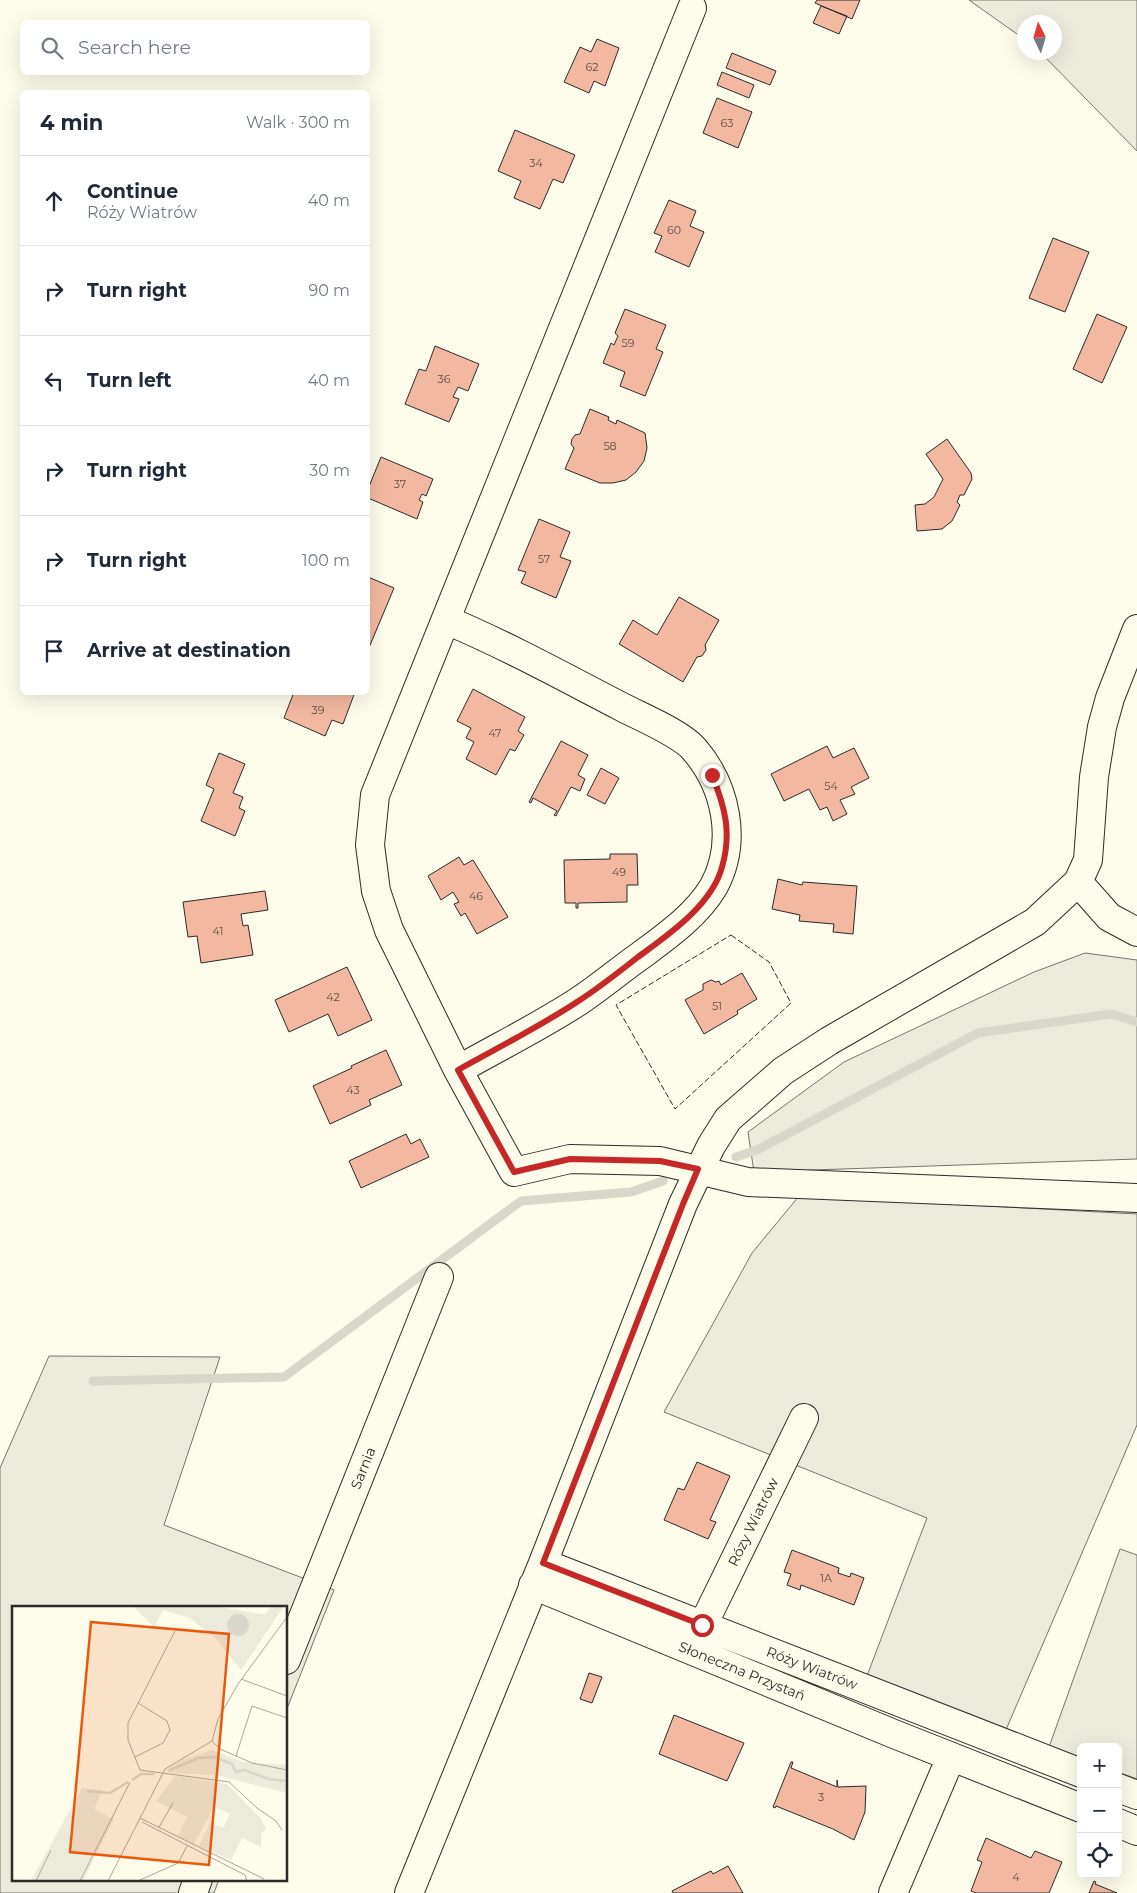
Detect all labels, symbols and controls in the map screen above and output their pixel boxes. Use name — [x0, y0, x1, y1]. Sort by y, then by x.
north arrow — [1017, 15, 1062, 60]
search box — [20, 20, 370, 75]
icon: search — [38, 34, 66, 62]
text: Search here — [78, 36, 191, 59]
house number: 62 — [586, 60, 598, 74]
text: 4 min — [40, 110, 103, 135]
text: Walk · 300 m — [246, 113, 350, 132]
house number: 63 — [721, 116, 733, 130]
house number: 34 — [529, 156, 543, 170]
text: Continue — [87, 180, 178, 203]
icon: ahead — [40, 187, 68, 215]
text: 40 m — [308, 191, 350, 210]
text: Róży Wiatrów — [87, 203, 197, 222]
house number: 60 — [667, 223, 681, 237]
icon: right — [40, 277, 68, 305]
text: Turn right — [87, 279, 187, 302]
text: 90 m — [308, 281, 350, 300]
house number: 59 — [622, 336, 635, 350]
icon: left — [40, 367, 68, 395]
text: Turn left — [87, 369, 172, 392]
text: 40 m — [308, 371, 350, 390]
house number: 36 — [438, 372, 451, 386]
house number: 58 — [603, 439, 617, 453]
icon: right — [40, 457, 68, 485]
text: Turn right — [87, 459, 187, 482]
text: 30 m — [309, 461, 350, 480]
house number: 37 — [394, 477, 406, 491]
icon: right — [40, 547, 68, 575]
text: Turn right — [87, 549, 187, 572]
text: 100 m — [302, 551, 350, 570]
house number: 57 — [538, 552, 550, 566]
icon: arrive — [40, 637, 68, 665]
text: Arrive at destination — [87, 639, 291, 662]
house number: 39 — [312, 703, 325, 717]
house number: 47 — [488, 726, 502, 740]
route end — [701, 764, 724, 787]
house number: 54 — [824, 779, 838, 793]
house number: 49 — [612, 865, 626, 879]
house number: 46 — [469, 889, 483, 903]
house number: 41 — [213, 924, 223, 938]
house number: 42 — [326, 990, 340, 1004]
house number: 51 — [712, 999, 722, 1013]
house number: 43 — [346, 1083, 360, 1097]
street label: Sarnia — [346, 1444, 380, 1492]
street label: Rózy Wiatrów — [724, 1474, 782, 1569]
house number: 1A — [820, 1571, 832, 1585]
inset map — [12, 1606, 288, 1880]
route start — [691, 1614, 714, 1637]
street label: Słoneczna Przystań — [676, 1637, 808, 1705]
street label: Róży Wiatrów — [764, 1642, 861, 1694]
map controls — [1077, 1743, 1122, 1878]
button: + — [1077, 1743, 1122, 1788]
button: − — [1077, 1788, 1122, 1833]
house number: 3 — [818, 1790, 824, 1804]
button: locate — [1077, 1833, 1122, 1878]
house number: 4 — [1012, 1870, 1020, 1884]

